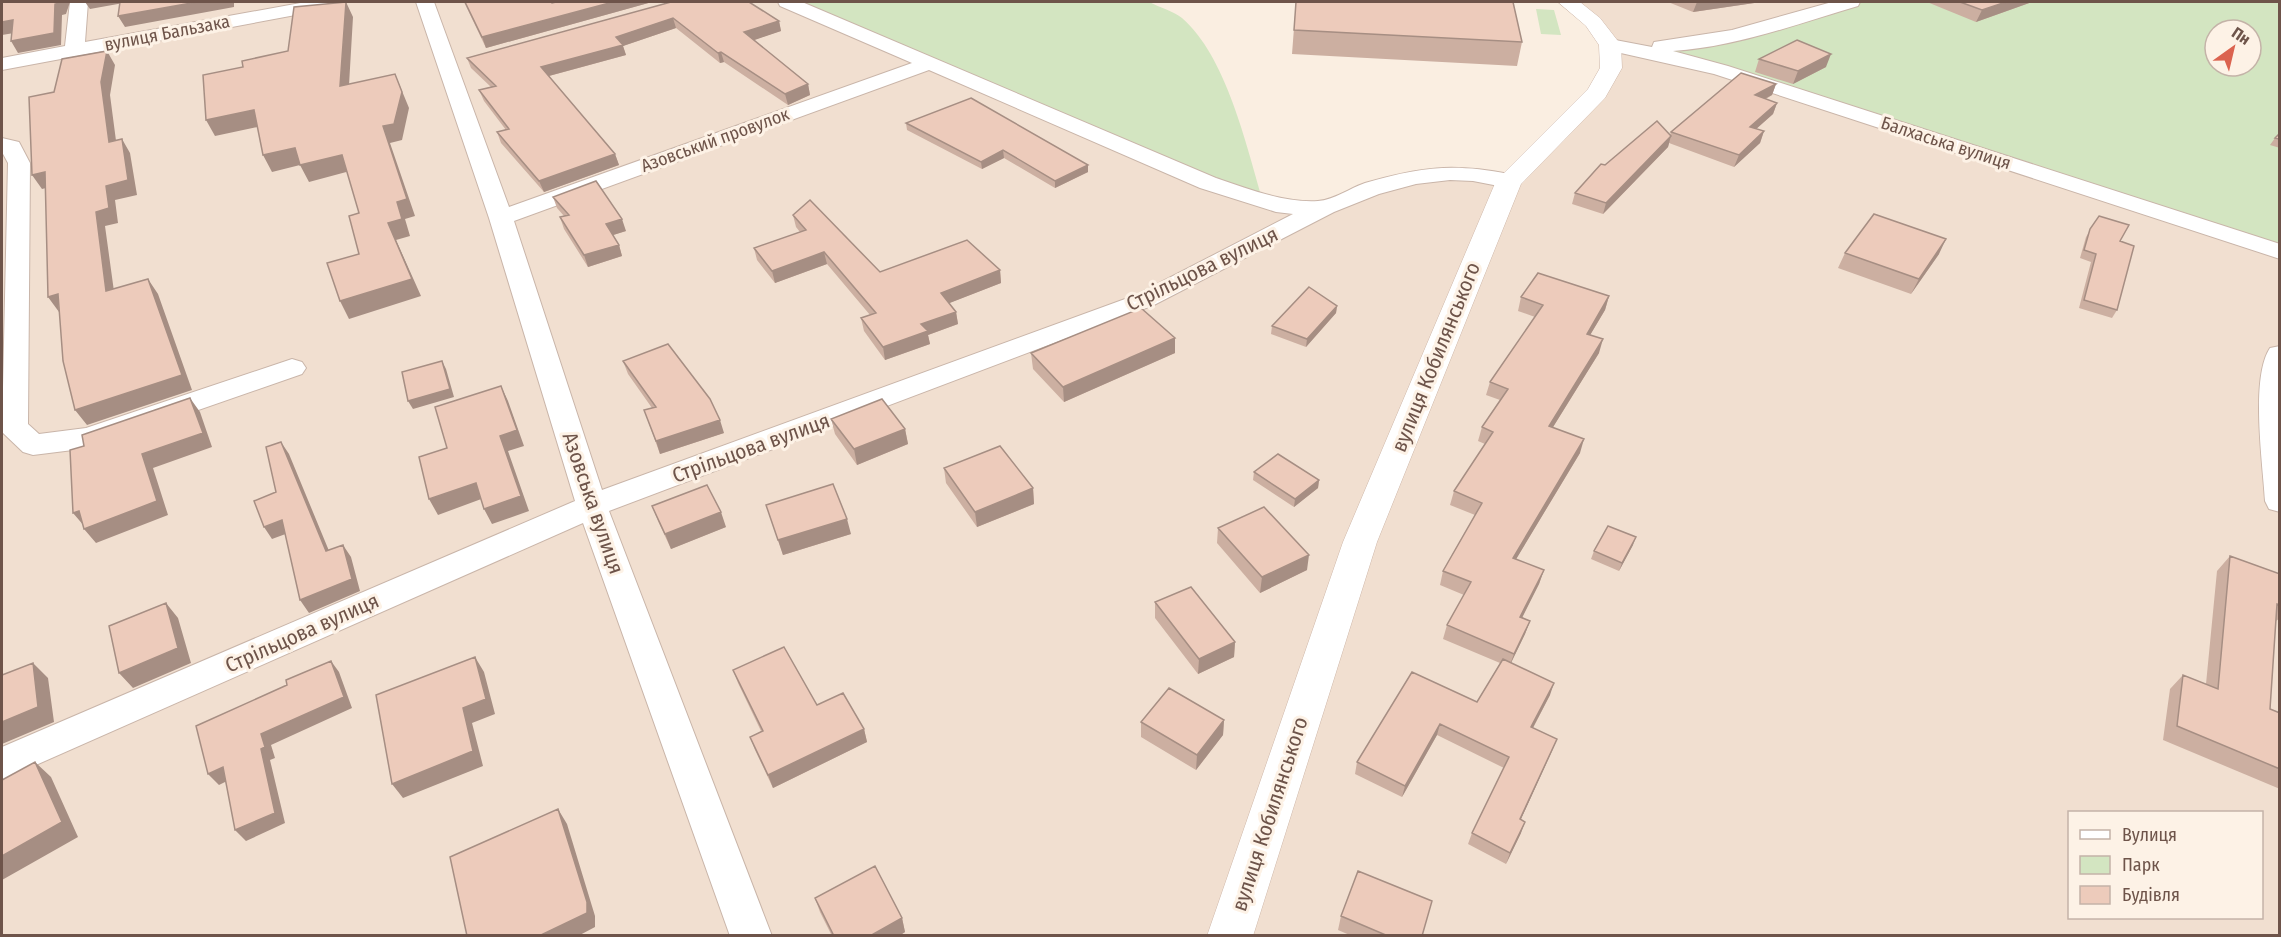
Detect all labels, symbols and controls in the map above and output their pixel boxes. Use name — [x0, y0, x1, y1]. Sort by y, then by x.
street label: вулиця Бальзака — [102, 10, 232, 56]
north arrow — [2203, 18, 2263, 78]
text: Пн — [2228, 23, 2254, 49]
street label: Азовський провулок — [638, 103, 793, 177]
street label: Балхаська вулиця — [1878, 112, 2014, 174]
street label: Стрільцова вулиця — [1122, 221, 1282, 317]
street label: вулиця Кобилянського — [1386, 258, 1486, 456]
street label: Стрільцова вулиця — [669, 407, 833, 489]
street label: Азовська вулиця — [557, 429, 629, 577]
street label: Стрільцова вулиця — [221, 587, 383, 679]
street label: вулиця Кобилянського — [1226, 714, 1314, 914]
legend — [2068, 811, 2263, 919]
text: Вулиця — [2122, 824, 2177, 846]
text: Парк — [2122, 854, 2160, 876]
text: Будівля — [2122, 884, 2180, 906]

